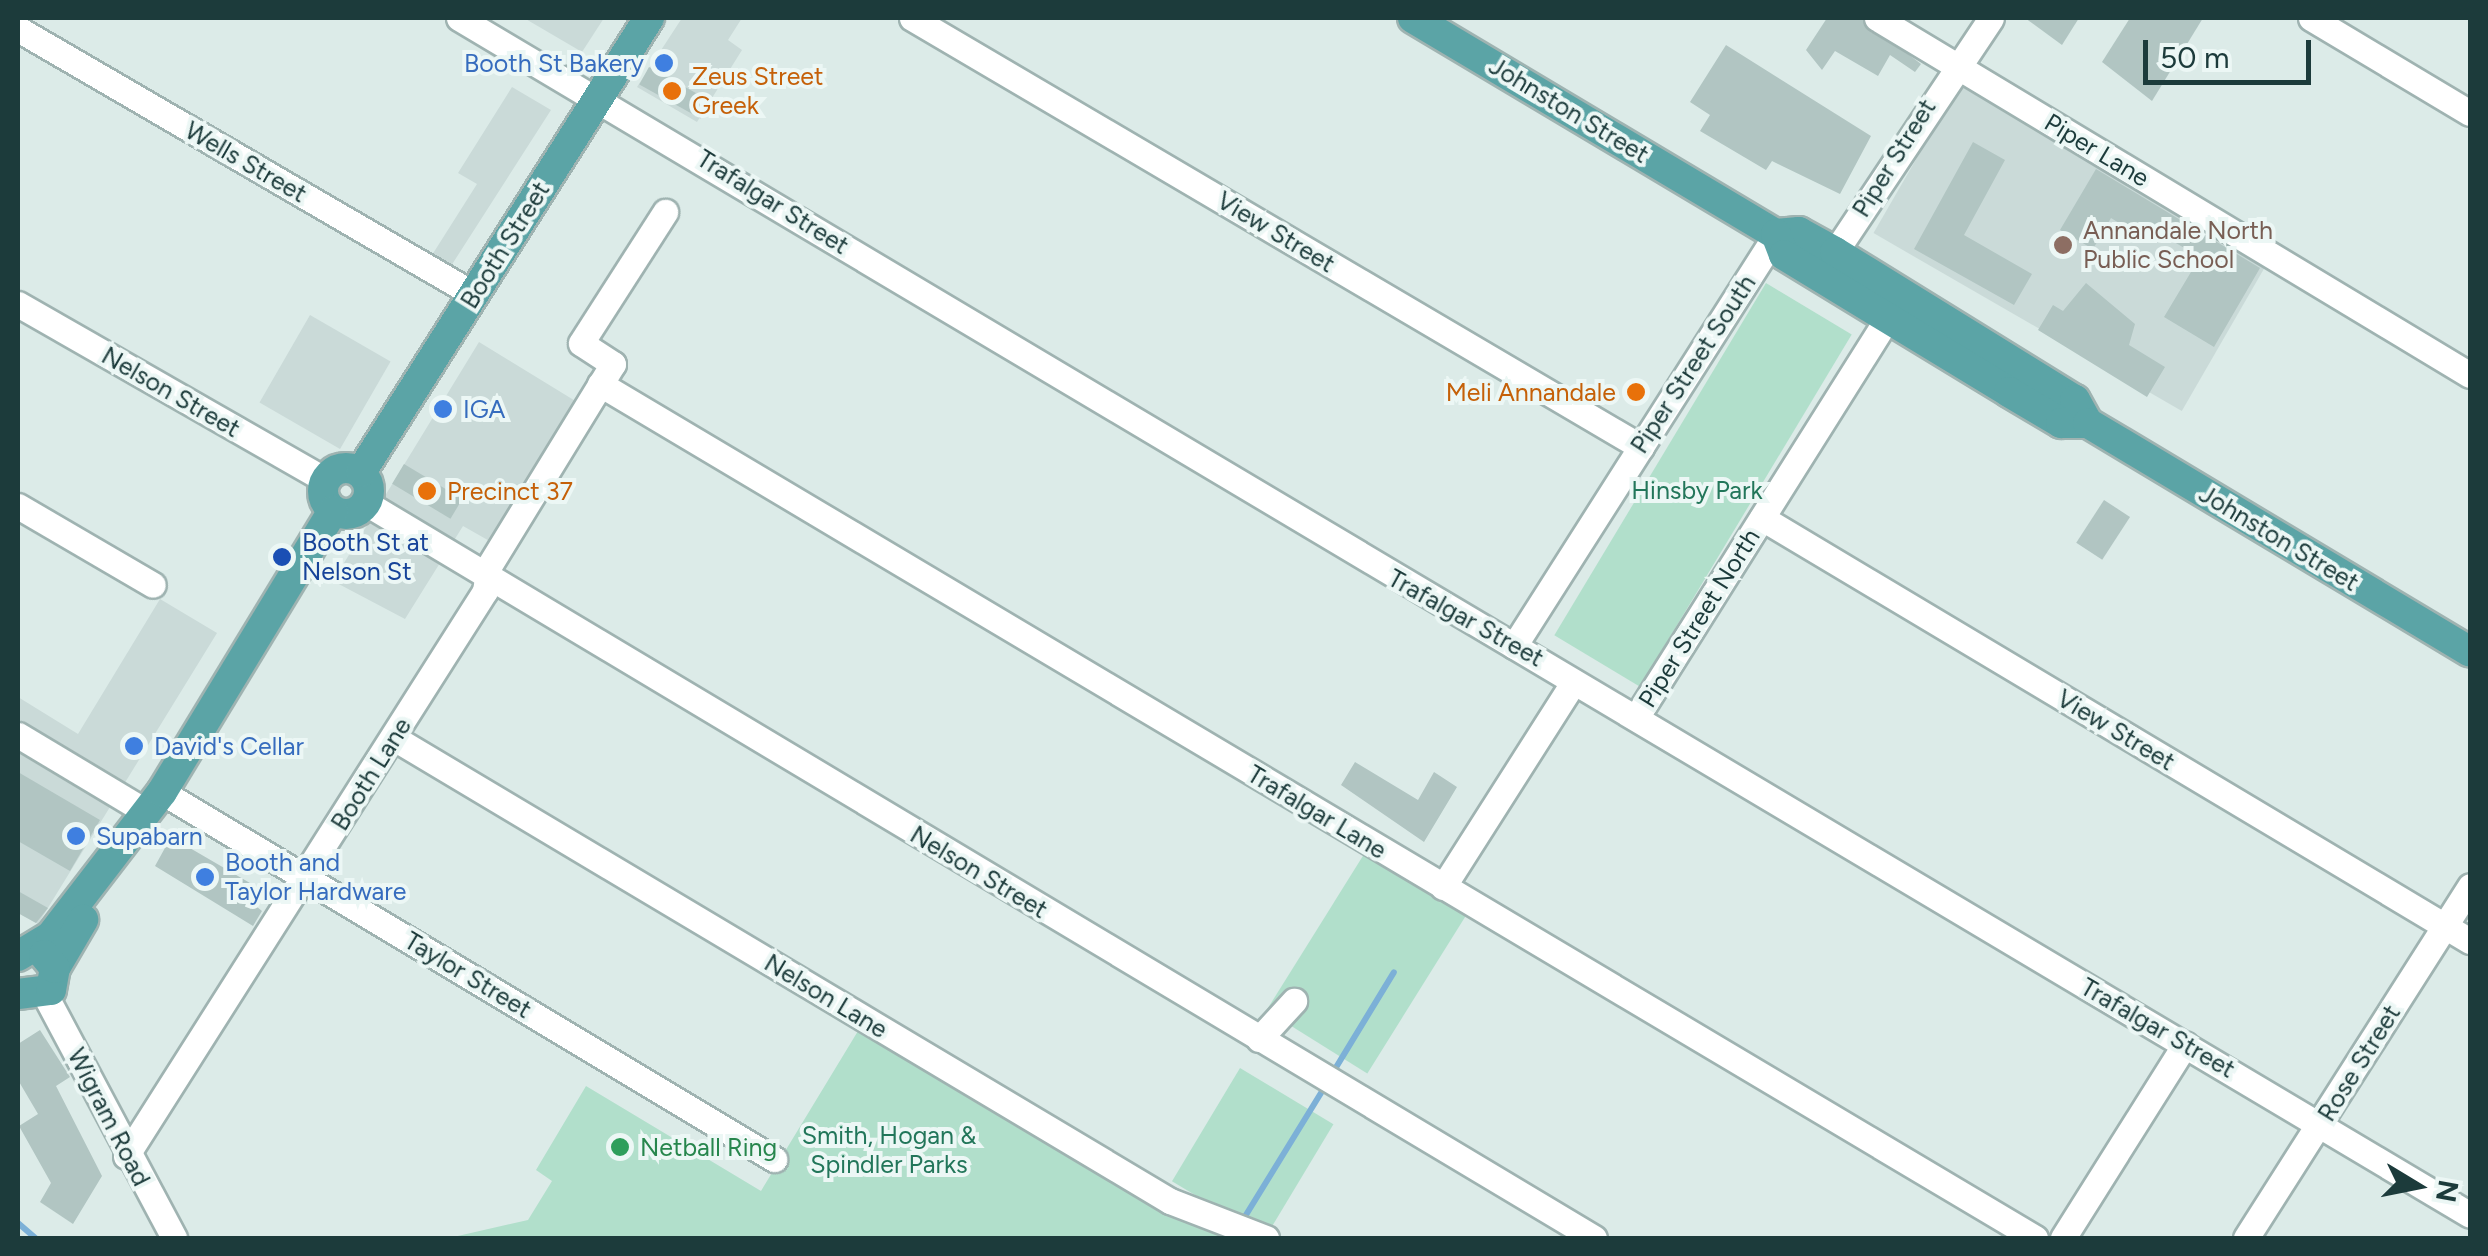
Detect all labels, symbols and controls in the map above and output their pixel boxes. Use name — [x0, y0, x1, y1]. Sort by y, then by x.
scale bar — [2148, 20, 2316, 82]
text: 50 m — [2160, 39, 2229, 76]
place label: Booth St Bakery — [464, 48, 644, 78]
street label: Johnston Street — [1484, 51, 1654, 169]
marker: Booth St Bakery — [653, 52, 675, 74]
place label: Zeus Street Greek — [692, 62, 823, 121]
marker: Zeus Street Greek — [661, 80, 683, 102]
street label: Piper Street — [1846, 94, 1942, 222]
street label: Piper Lane — [2039, 107, 2155, 193]
street label: Wells Street — [180, 115, 312, 209]
street label: Trafalgar Street — [692, 143, 854, 261]
street label: Booth Street — [454, 176, 556, 314]
street label: View Street — [1212, 185, 1340, 279]
place label: Annandale North Public School — [2083, 216, 2273, 275]
marker: Annandale North Public School — [2052, 234, 2074, 256]
street label: Piper Street South — [1624, 269, 1762, 459]
street label: Nelson Street — [96, 340, 246, 444]
place label: Meli Annandale — [1446, 377, 1616, 407]
marker: Meli Annandale — [1625, 381, 1647, 403]
place label: IGA — [463, 394, 506, 424]
marker: IGA — [432, 398, 454, 420]
park label: Hinsby Park — [1631, 475, 1763, 505]
place label: Precinct 37 — [447, 476, 573, 506]
street label: Johnston Street — [2194, 479, 2364, 597]
marker: Precinct 37 — [416, 480, 438, 502]
street label: Piper Street North — [1632, 523, 1766, 713]
place label: Booth St at Nelson St — [302, 528, 429, 587]
marker: Booth St at Nelson St — [271, 546, 293, 568]
street label: Trafalgar Street — [1383, 563, 1549, 673]
street label: View Street — [2052, 683, 2180, 777]
street label: Booth Lane — [325, 712, 417, 836]
place label: David's Cellar — [154, 731, 304, 761]
marker: David's Cellar — [123, 735, 145, 757]
street label: Trafalgar Lane — [1242, 759, 1392, 865]
street label: Nelson Street — [905, 819, 1053, 925]
place label: Supabarn — [96, 821, 203, 851]
marker: Supabarn — [65, 825, 87, 847]
place label: Booth and Taylor Hardware — [225, 848, 406, 907]
marker: Booth and Taylor Hardware — [194, 866, 216, 888]
street label: Taylor Street — [399, 925, 537, 1025]
street label: Nelson Lane — [759, 948, 893, 1044]
street label: Trafalgar Street — [2075, 972, 2241, 1084]
street label: Rose Street — [2311, 999, 2407, 1127]
street label: Wigram Road — [61, 1043, 157, 1191]
park label: Smith, Hogan & Spindler Parks — [802, 1121, 976, 1180]
place label: Netball Ring — [640, 1132, 777, 1162]
marker: Netball Ring — [609, 1136, 631, 1158]
north arrow — [2368, 1136, 2468, 1236]
text: N — [2429, 1178, 2466, 1205]

